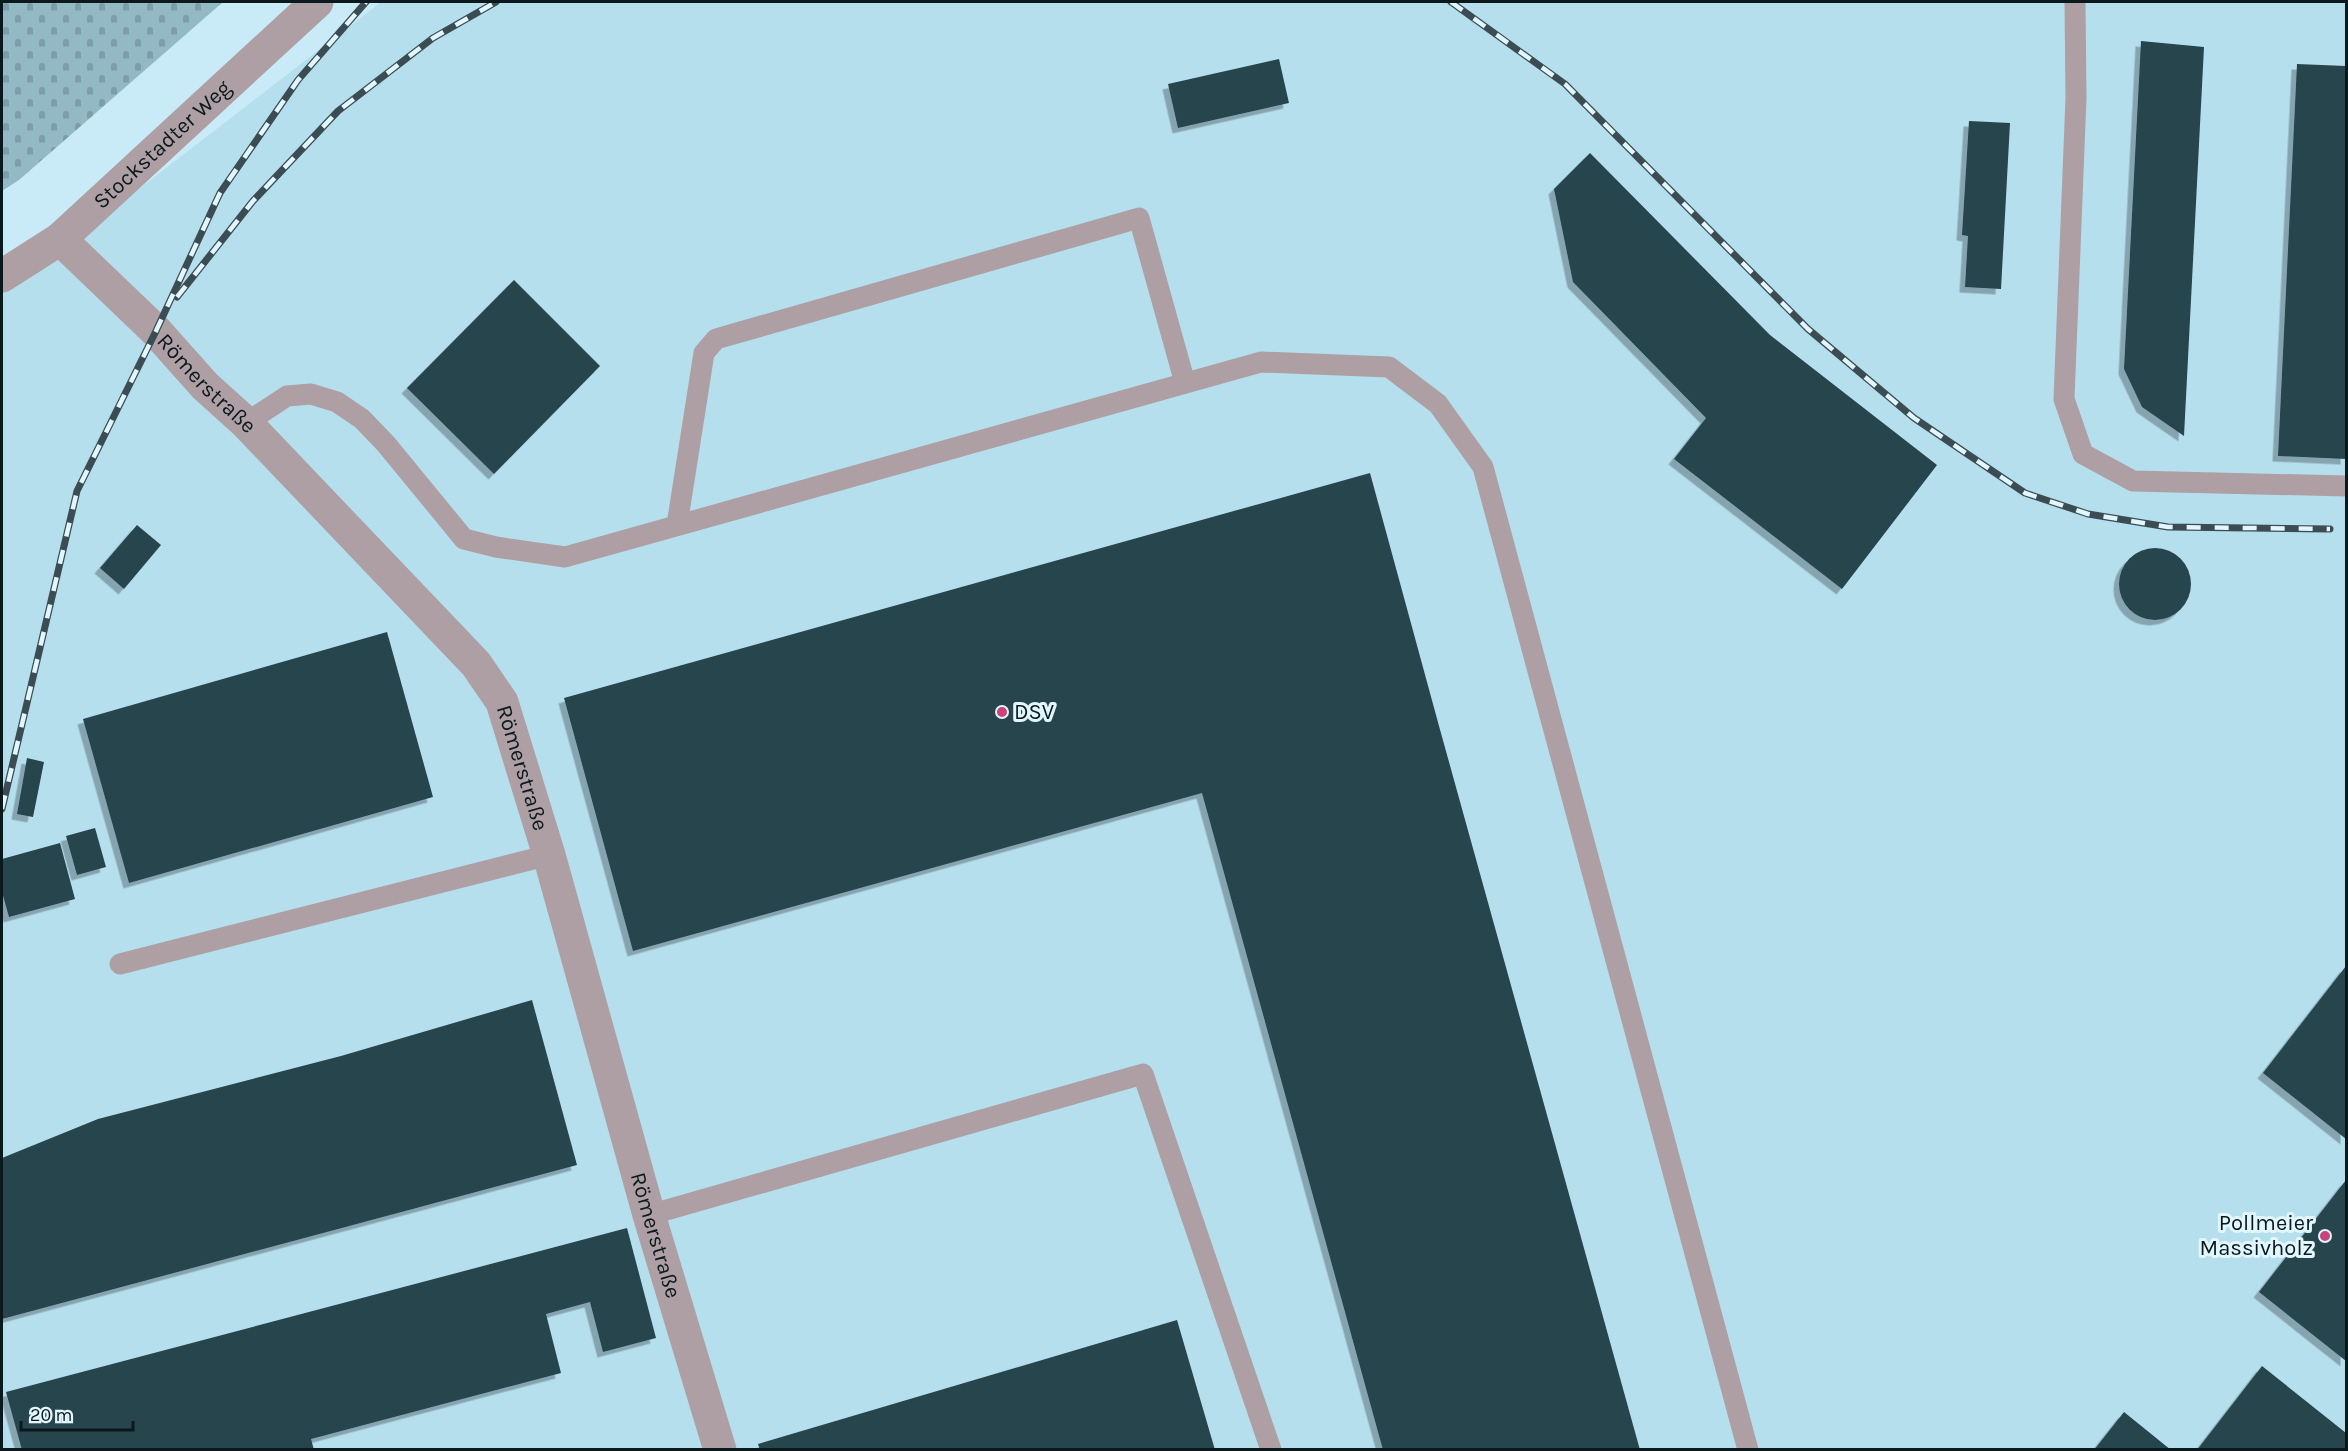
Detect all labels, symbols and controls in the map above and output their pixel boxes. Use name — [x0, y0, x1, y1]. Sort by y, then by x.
street label: Stockstadter Weg — [88, 74, 237, 214]
street label: Römerstraße — [152, 328, 262, 439]
place label: DSV — [1014, 699, 1054, 725]
street label: Römerstraße — [491, 702, 554, 834]
marker: DSV — [995, 705, 1009, 719]
street label: Römerstraße — [625, 1169, 686, 1301]
place label: Pollmeier Massivholz — [2200, 1210, 2313, 1261]
marker: Pollmeier Massivholz — [2318, 1229, 2332, 1243]
scale bar — [21, 1394, 134, 1432]
text: 20 m — [30, 1404, 72, 1426]

